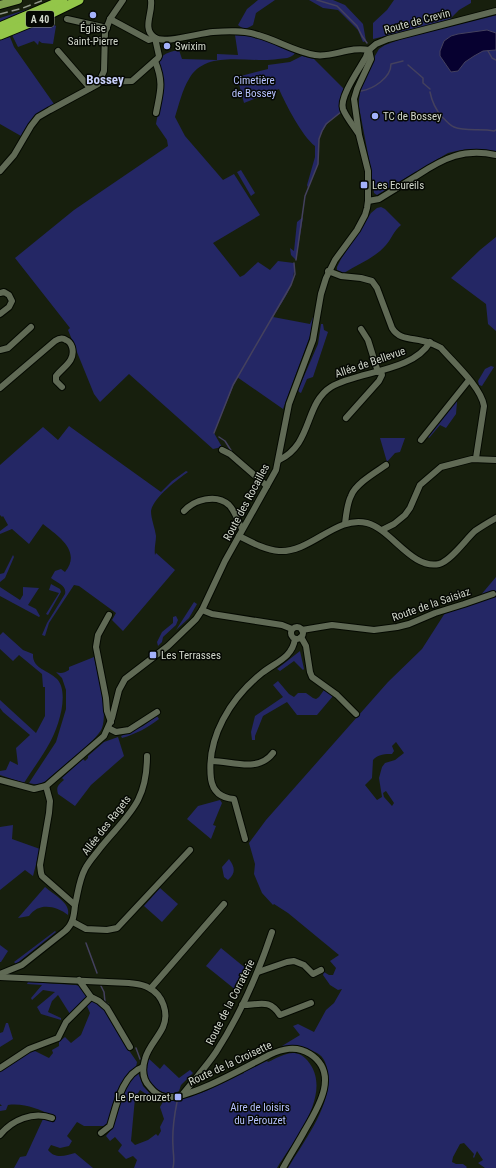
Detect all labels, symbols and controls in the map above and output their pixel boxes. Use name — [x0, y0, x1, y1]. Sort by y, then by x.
street label: Route de Crevin — [383, 6, 452, 37]
marker: Église Saint-Pierre — [88, 10, 98, 20]
road number: A 40 — [26, 11, 54, 27]
place label: Église Saint-Pierre — [68, 22, 118, 48]
place label: Swixim — [175, 40, 206, 53]
marker: Swixim — [162, 41, 172, 51]
district label: Bossey — [86, 72, 124, 87]
park label: Cimetière de Bossey — [232, 74, 277, 100]
place label: TC de Bossey — [383, 110, 442, 123]
marker: TC de Bossey — [370, 111, 380, 121]
place label: Les Ecureils — [372, 179, 424, 192]
marker: Les Ecureils — [359, 180, 369, 190]
street label: Allée de Bellevue — [333, 344, 407, 381]
street label: Route des Rocailles — [221, 462, 272, 543]
street label: Route de la Saisiaz — [390, 585, 472, 624]
place label: Les Terrasses — [161, 649, 221, 662]
marker: Les Terrasses — [148, 650, 158, 660]
street label: Allée des Ragets — [79, 793, 134, 858]
street label: Route de la Corraterie — [203, 957, 258, 1047]
street label: Route de la Croisette — [186, 1038, 274, 1088]
place label: Le Perrouzet — [115, 1091, 170, 1104]
marker: Le Perrouzet — [173, 1092, 183, 1102]
park label: Aire de loisirs du Pérouzet — [230, 1101, 290, 1127]

